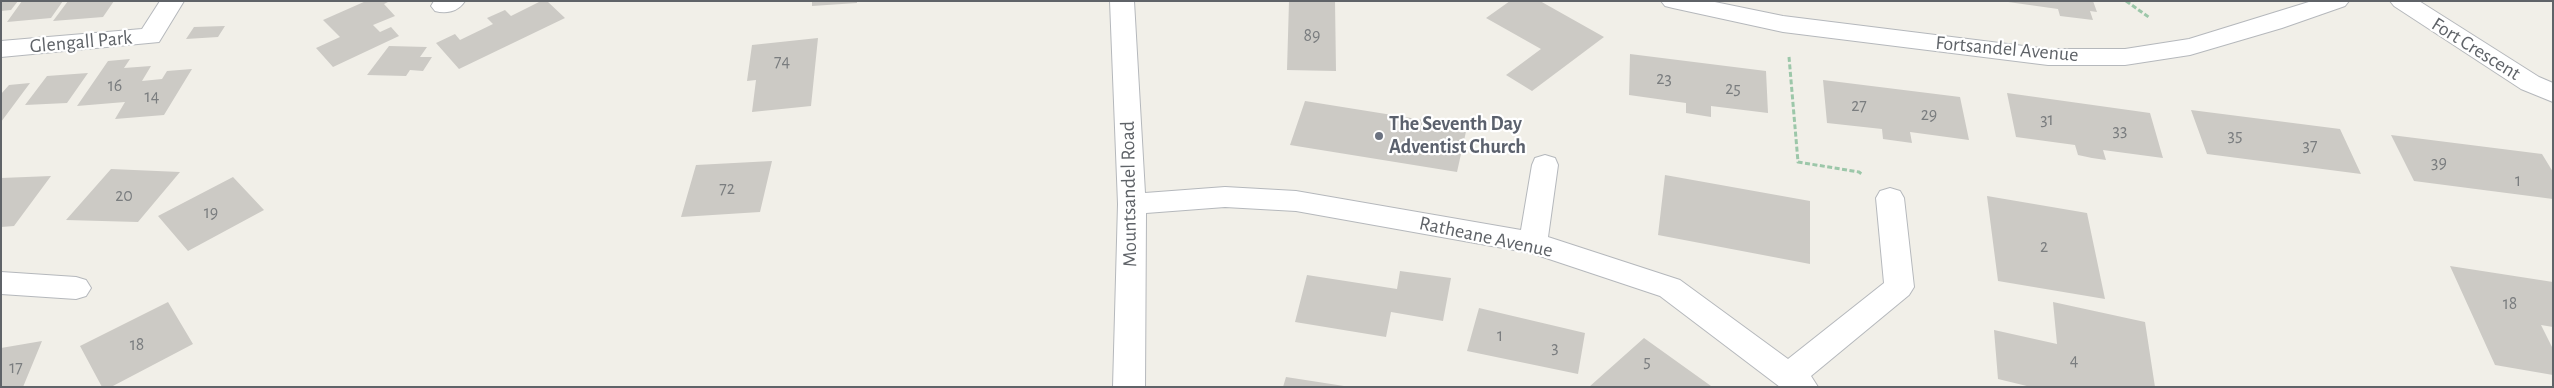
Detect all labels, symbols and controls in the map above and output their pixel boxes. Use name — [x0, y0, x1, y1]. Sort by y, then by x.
street label: Fort Crescent — [2427, 12, 2525, 86]
house number: 89 — [1304, 25, 1320, 47]
street label: Glengall Park — [29, 26, 133, 58]
street label: Fortsandel Avenue — [1935, 31, 2079, 67]
house number: 74 — [774, 51, 790, 73]
house number: 23 — [1656, 68, 1672, 90]
house number: 16 — [108, 75, 122, 97]
house number: 25 — [1725, 78, 1741, 100]
house number: 14 — [145, 86, 159, 108]
house number: 27 — [1851, 95, 1867, 117]
house number: 29 — [1921, 104, 1937, 126]
house number: 31 — [2040, 109, 2054, 131]
place label: The Seventh Day Adventist Church — [1389, 112, 1526, 159]
house number: 33 — [2113, 120, 2127, 142]
street label: Mountsandel Road — [1116, 121, 1142, 267]
house number: 35 — [2228, 125, 2242, 147]
marker: The Seventh Day Adventist Church — [1373, 130, 1385, 142]
house number: 37 — [2303, 135, 2317, 157]
house number: 39 — [2431, 152, 2447, 174]
house number: 1 — [2515, 170, 2521, 192]
house number: 72 — [719, 178, 735, 200]
house number: 20 — [115, 185, 133, 207]
house number: 19 — [204, 202, 218, 224]
street label: Ratheane Avenue — [1417, 211, 1555, 263]
house number: 2 — [2040, 236, 2048, 258]
house number: 18 — [2503, 293, 2517, 315]
house number: 1 — [1497, 325, 1503, 347]
house number: 18 — [130, 334, 144, 356]
house number: 3 — [1551, 337, 1559, 359]
house number: 4 — [2070, 350, 2078, 372]
house number: 5 — [1643, 351, 1651, 373]
house number: 17 — [9, 357, 23, 379]

